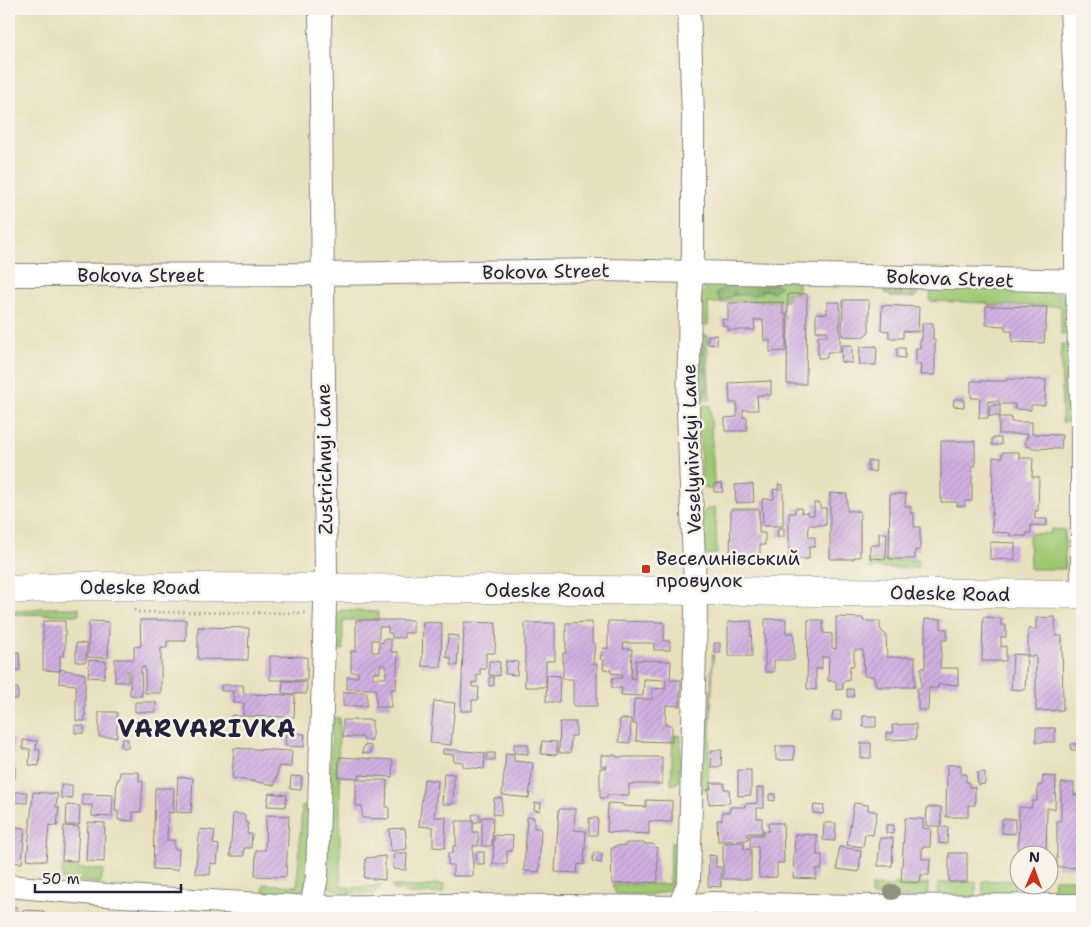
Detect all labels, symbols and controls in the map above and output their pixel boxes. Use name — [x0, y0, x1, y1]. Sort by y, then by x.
street label: Bokova Street — [482, 258, 610, 285]
street label: Bokova Street — [77, 263, 205, 288]
street label: Bokova Street — [886, 264, 1014, 293]
street label: Veselynivskyi Lane — [676, 363, 707, 535]
street label: Zustrichnyi Lane — [311, 383, 338, 535]
place label: Веселинівський провулок — [656, 546, 800, 593]
marker: Веселинівський провулок — [640, 563, 652, 575]
street label: Odeske Road — [80, 575, 200, 600]
street label: Odeske Road — [485, 578, 605, 603]
street label: Odeske Road — [890, 580, 1010, 607]
district label: VARVARIVKA — [117, 713, 297, 745]
north arrow — [1008, 844, 1058, 894]
text: N — [1029, 848, 1040, 866]
scale bar — [35, 862, 181, 894]
text: 50 m — [42, 869, 80, 889]

